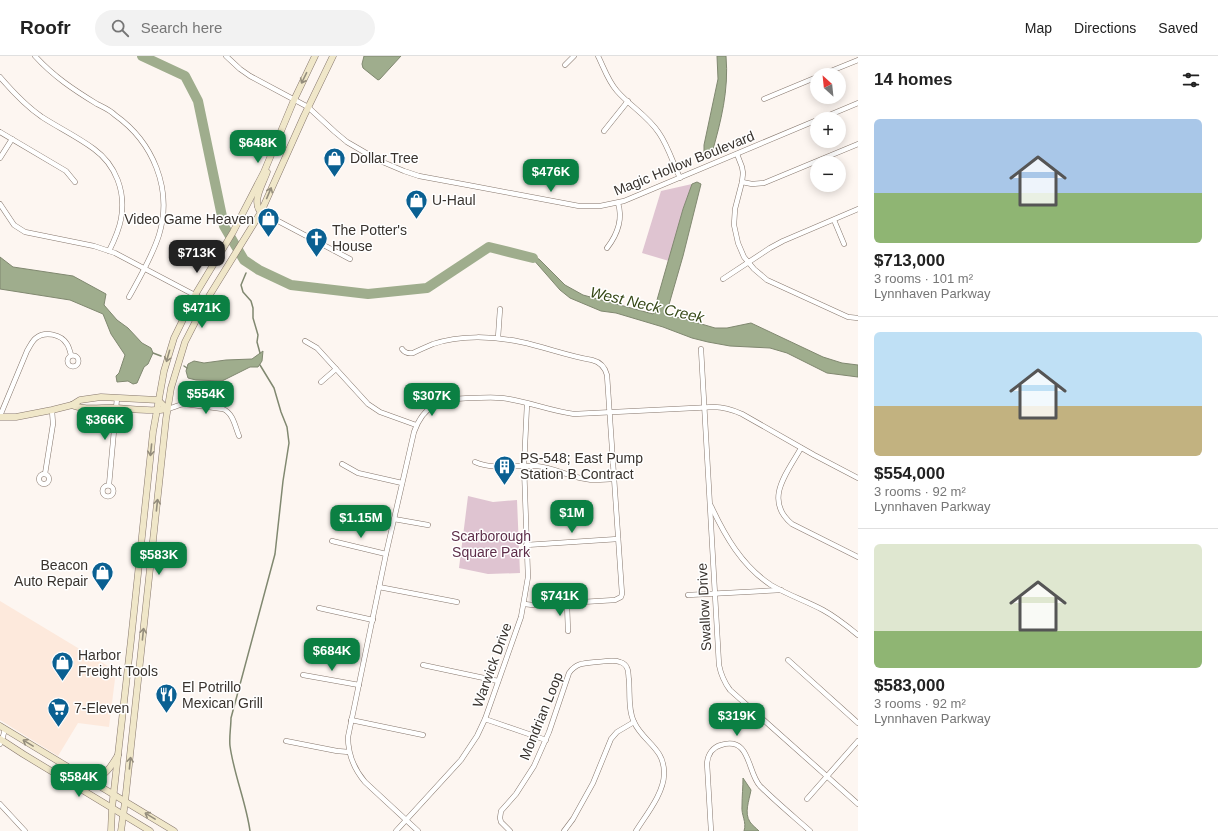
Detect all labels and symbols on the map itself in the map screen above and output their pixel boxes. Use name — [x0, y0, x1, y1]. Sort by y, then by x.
north arrow — [810, 68, 846, 104]
one-way arrow — [300, 71, 307, 83]
street label: Magic Hollow Boulevard — [611, 127, 757, 199]
pin: $648K — [230, 130, 286, 164]
shop icon: Dollar Tree — [321, 145, 347, 178]
place label: Dollar Tree — [350, 150, 419, 166]
pin: $476K — [523, 159, 579, 193]
shop icon: U-Haul — [404, 187, 430, 220]
one-way arrow — [265, 188, 273, 200]
place label: U-Haul — [432, 192, 476, 208]
shop icon: Video Game Heaven — [256, 206, 282, 239]
place label: Video Game Heaven — [124, 211, 254, 227]
place label: The Potter's House — [332, 222, 407, 254]
church icon: The Potter's House — [303, 225, 329, 258]
pin: $713K — [169, 240, 225, 274]
water label: West Neck Creek — [588, 283, 707, 326]
pin: $471K — [174, 295, 230, 329]
one-way arrow — [164, 350, 171, 363]
pin: $554K — [178, 381, 234, 415]
pin: $307K — [404, 383, 460, 417]
pin: $366K — [77, 407, 133, 441]
one-way arrow — [147, 443, 155, 456]
place label: PS-548; East Pump Station B Contract — [520, 450, 643, 482]
building icon: PS-548; East Pump Station B Contract — [491, 453, 517, 486]
one-way arrow — [153, 499, 161, 512]
pin: $1M — [553, 500, 591, 534]
pin: $1.15M — [328, 505, 394, 539]
park label: Scarborough Square Park — [451, 528, 531, 560]
pin: $583K — [131, 542, 187, 576]
place label: Beacon Auto Repair — [14, 557, 88, 589]
shop icon: Beacon Auto Repair — [90, 560, 116, 593]
street label: Swallow Drive — [694, 562, 714, 651]
pin: $741K — [532, 583, 588, 617]
street label: Warwick Drive — [469, 620, 515, 710]
one-way arrow — [139, 628, 147, 641]
pin: $684K — [304, 638, 360, 672]
place label: Harbor Freight Tools — [78, 647, 158, 679]
shop icon: Harbor Freight Tools — [50, 650, 76, 683]
street label: Mondrian Loop — [516, 670, 566, 762]
place label: El Potrillo Mexican Grill — [182, 679, 263, 711]
restaurant icon: El Potrillo Mexican Grill — [153, 682, 179, 715]
supermarket icon: 7-Eleven — [45, 695, 71, 728]
place label: 7-Eleven — [74, 700, 129, 716]
pin: $319K — [709, 703, 765, 737]
one-way arrow — [22, 739, 34, 747]
one-way arrow — [126, 757, 133, 770]
pin: $584K — [51, 764, 107, 798]
one-way arrow — [144, 812, 156, 820]

